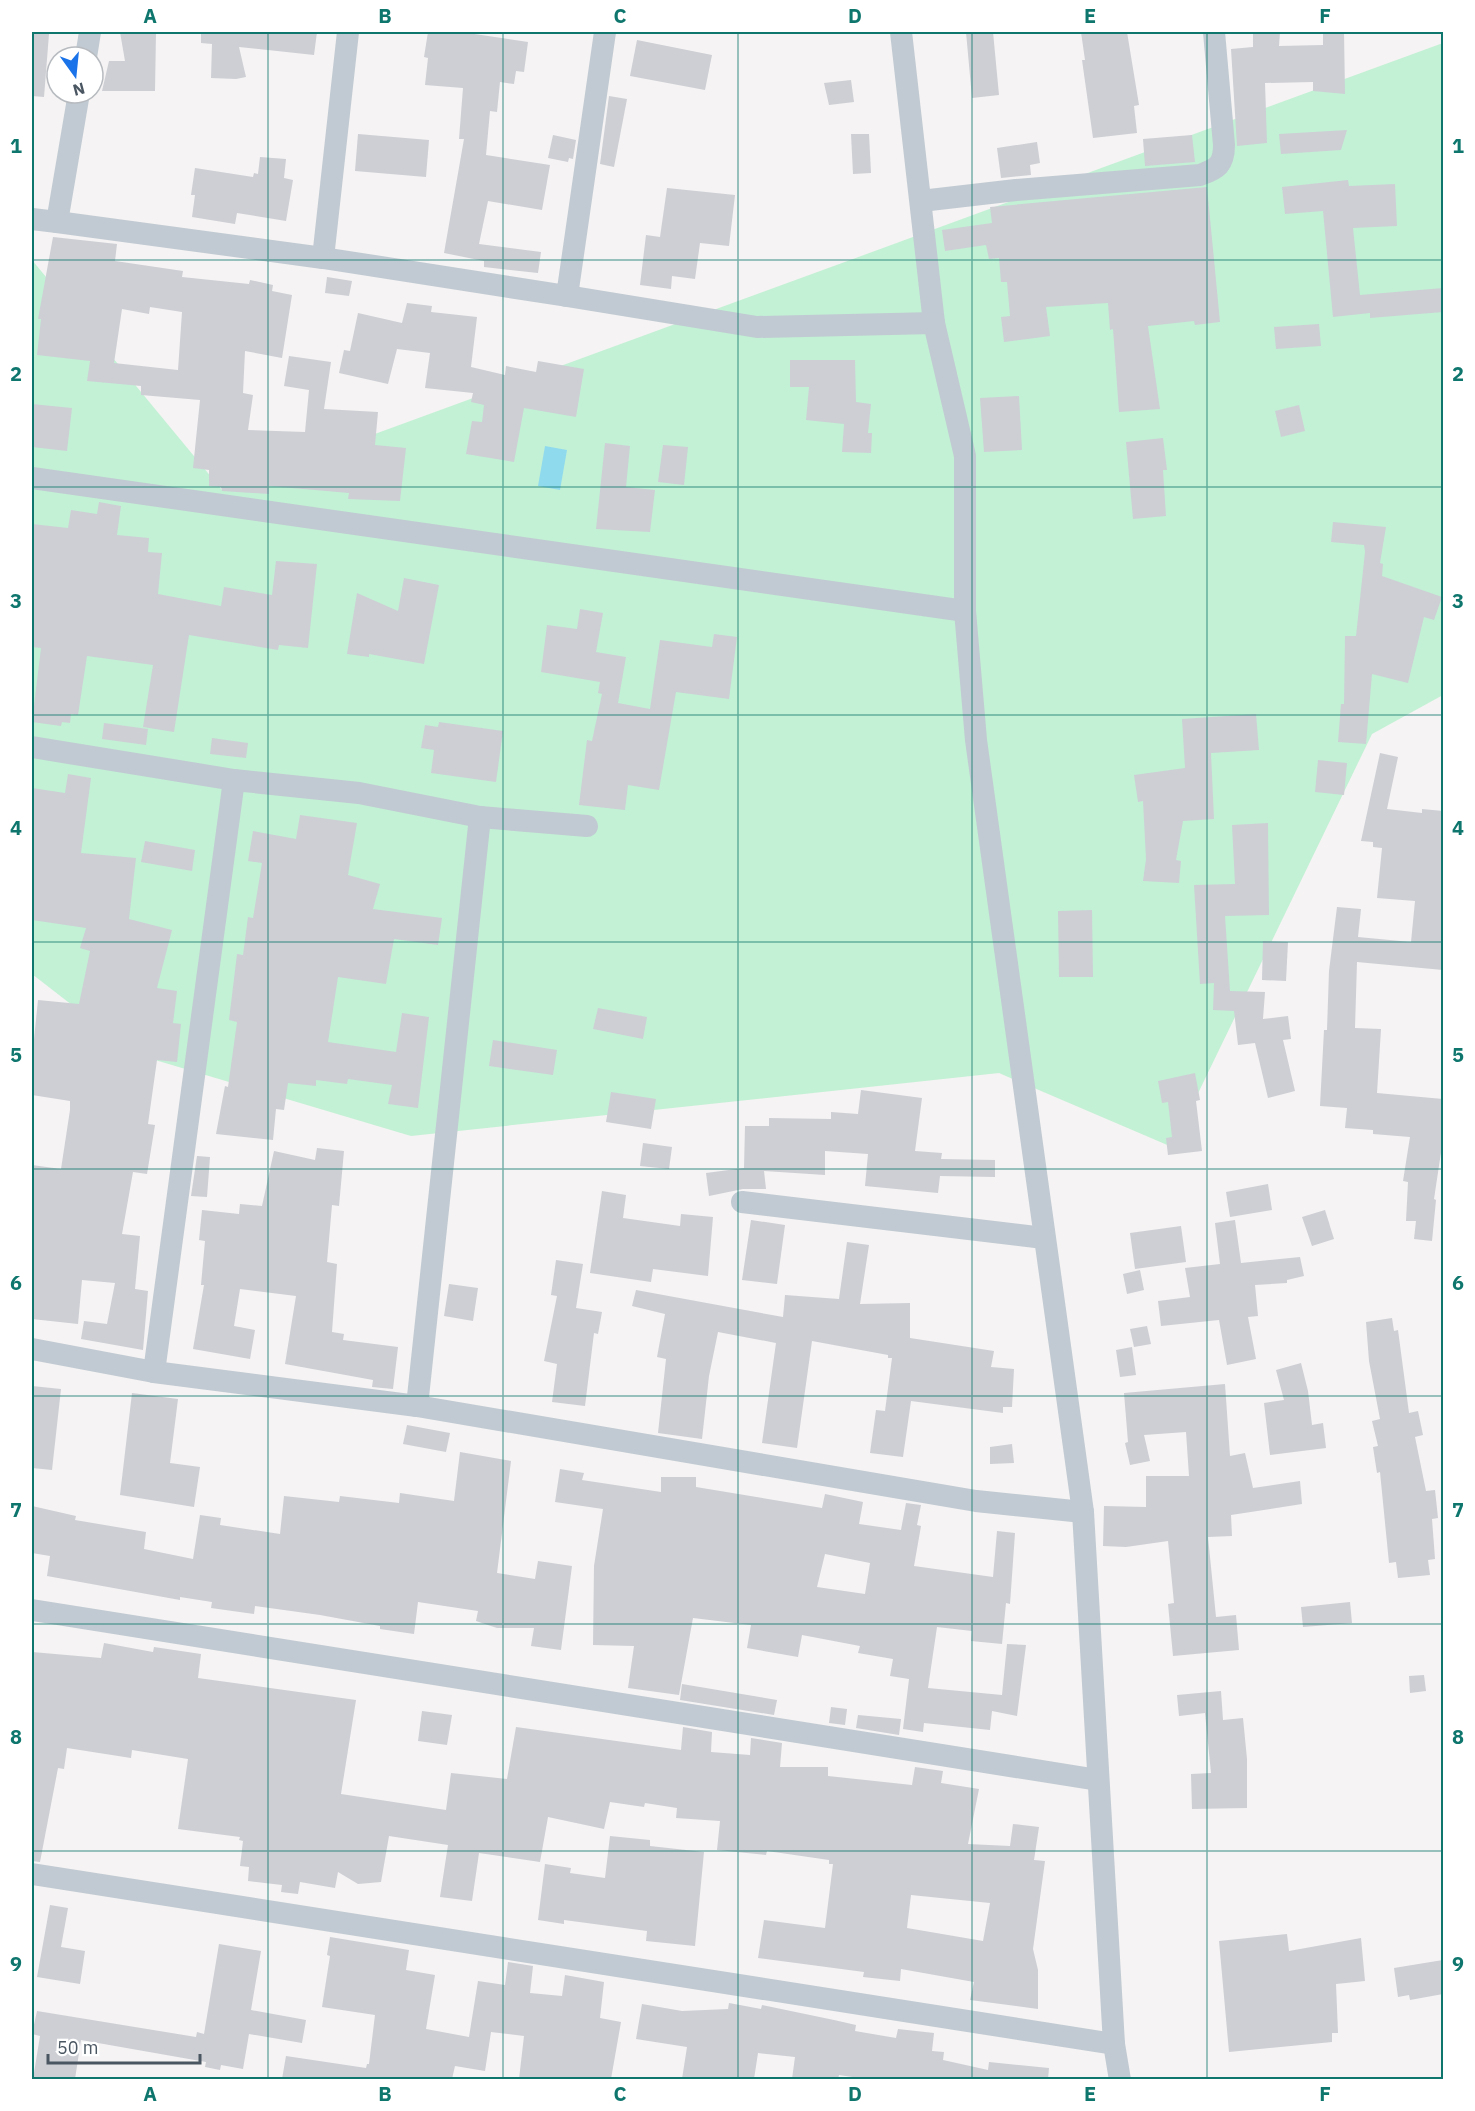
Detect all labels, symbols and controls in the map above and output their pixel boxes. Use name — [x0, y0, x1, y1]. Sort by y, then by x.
text: A — [143, 2, 157, 29]
text: B — [378, 2, 392, 29]
text: C — [613, 2, 627, 29]
text: D — [848, 2, 862, 29]
text: E — [1084, 2, 1096, 29]
text: F — [1319, 2, 1331, 29]
north arrow — [45, 45, 105, 105]
text: N — [71, 78, 87, 101]
text: 1 — [10, 132, 22, 159]
text: 1 — [1452, 132, 1464, 159]
text: 2 — [10, 360, 22, 387]
text: 2 — [1452, 360, 1464, 387]
text: 3 — [10, 587, 22, 614]
text: 3 — [1452, 587, 1464, 614]
text: 4 — [10, 814, 22, 841]
text: 4 — [1452, 814, 1464, 841]
text: 5 — [10, 1041, 22, 1068]
text: 5 — [1452, 1041, 1464, 1068]
text: 6 — [10, 1269, 22, 1296]
text: 6 — [1452, 1269, 1464, 1296]
text: 7 — [10, 1496, 22, 1523]
text: 7 — [1452, 1496, 1464, 1523]
text: 8 — [10, 1723, 22, 1750]
text: 8 — [1452, 1723, 1464, 1750]
text: 9 — [10, 1950, 22, 1977]
text: 9 — [1452, 1950, 1464, 1977]
scale bar — [48, 2027, 200, 2065]
text: 50 m — [57, 2036, 99, 2059]
text: A — [143, 2080, 157, 2107]
text: B — [378, 2080, 392, 2107]
text: C — [613, 2080, 627, 2107]
text: D — [848, 2080, 862, 2107]
text: E — [1084, 2080, 1096, 2107]
text: F — [1319, 2080, 1331, 2107]

